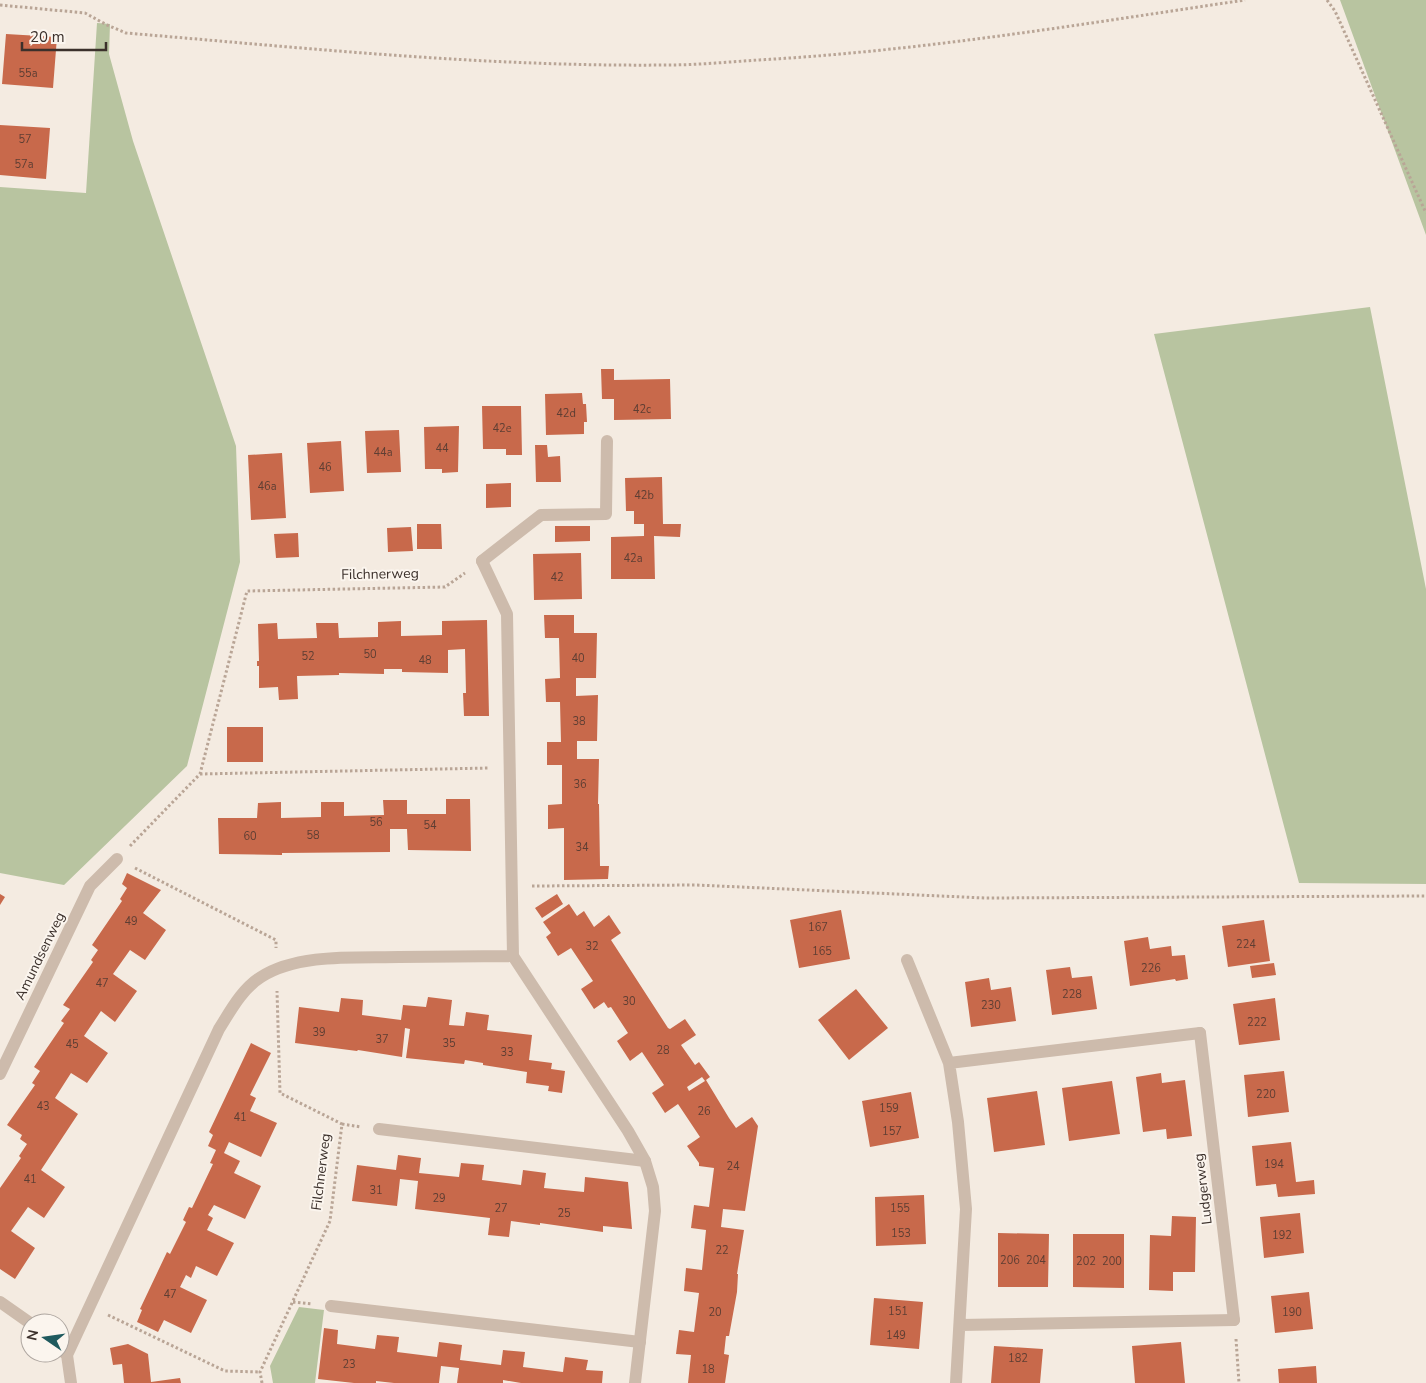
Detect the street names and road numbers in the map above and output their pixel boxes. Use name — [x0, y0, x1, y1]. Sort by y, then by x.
street label: Filchnerweg — [341, 564, 419, 584]
street label: Amundsenweg — [11, 909, 69, 1003]
street label: Filchnerweg — [307, 1132, 335, 1212]
street label: Ludgerweg — [1189, 1152, 1217, 1226]

